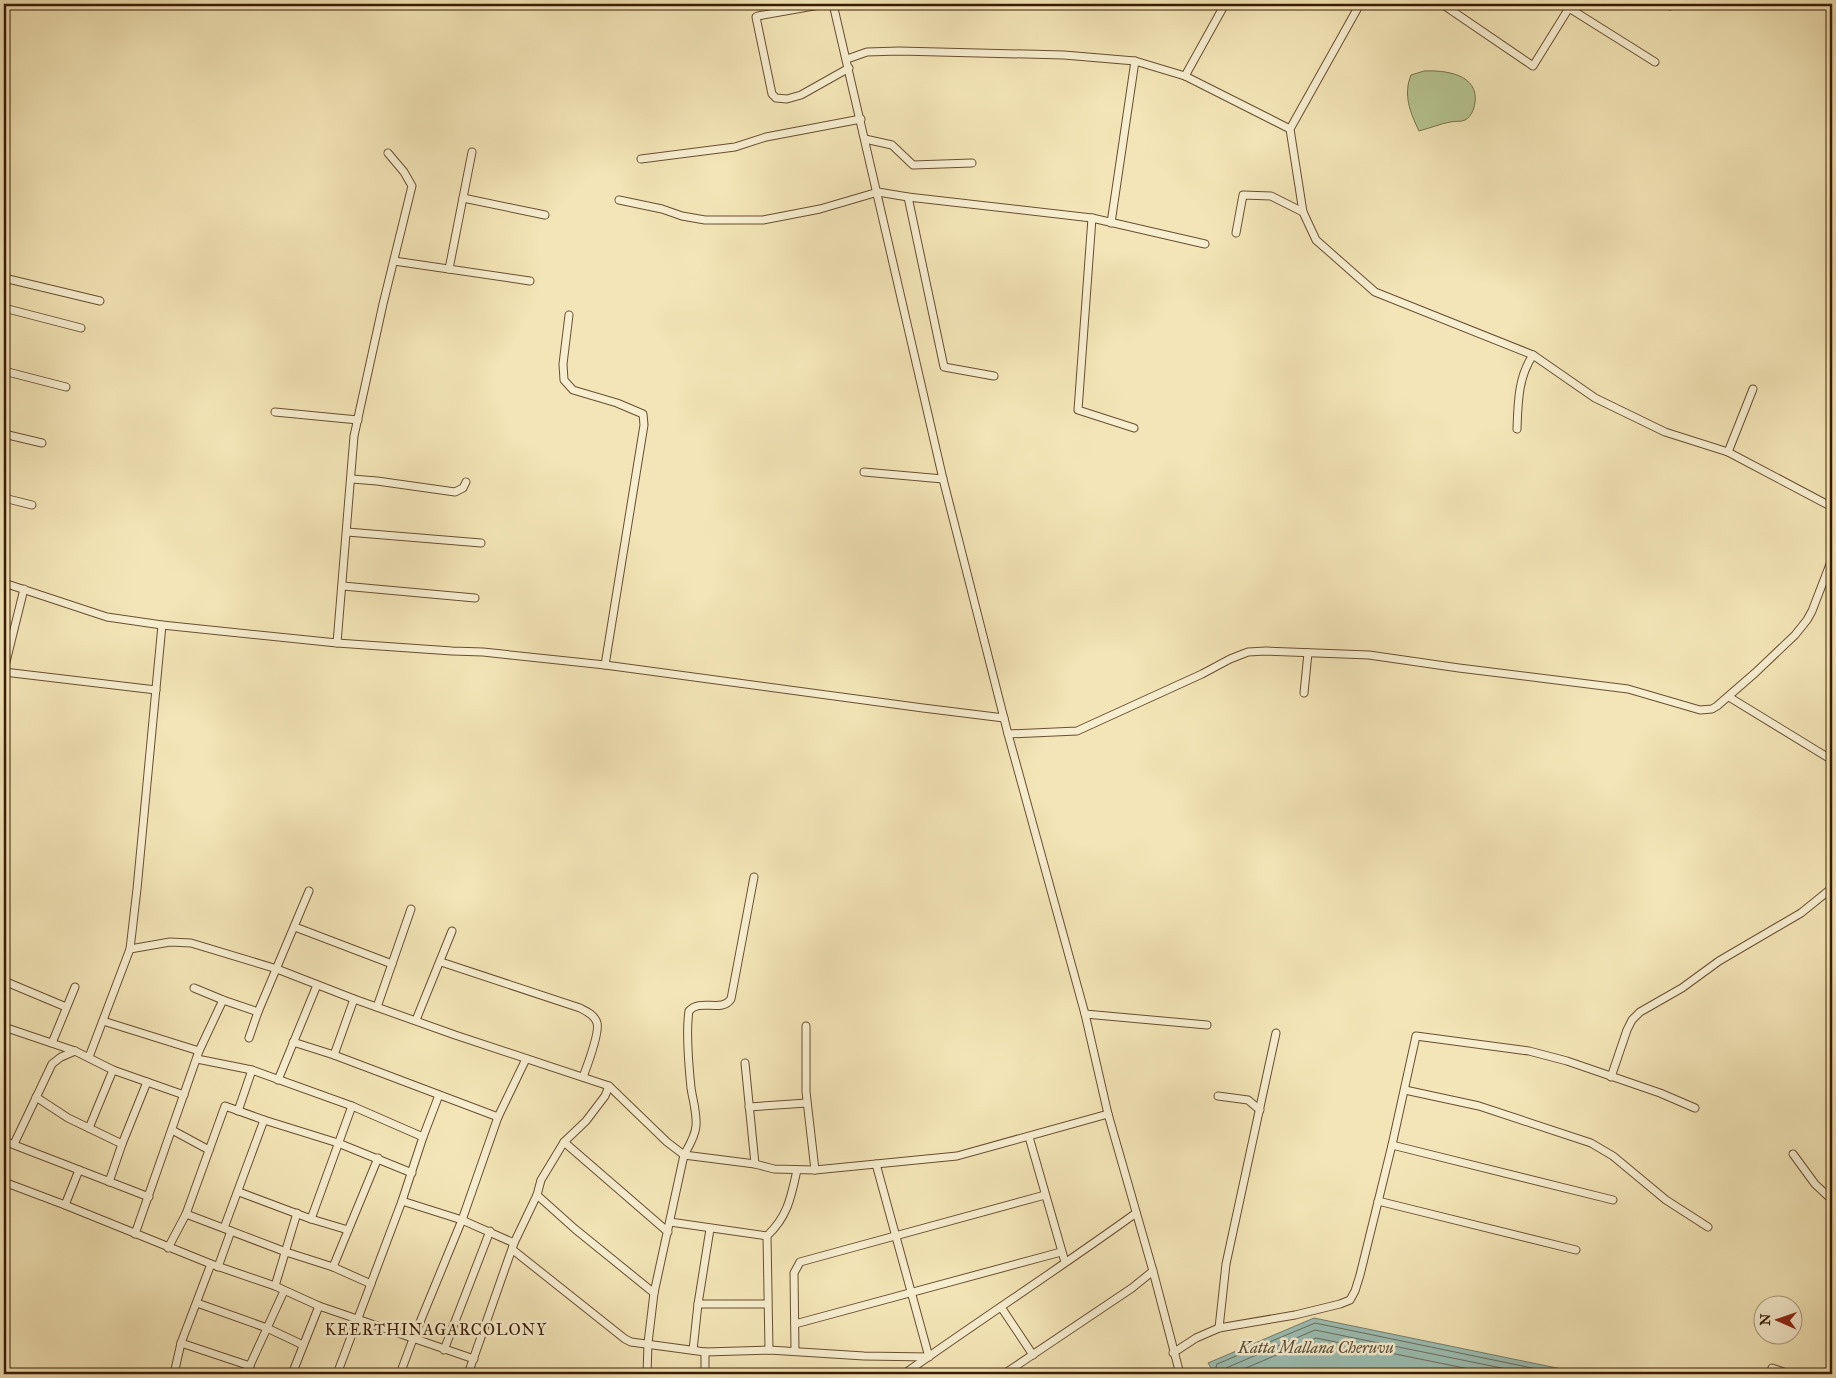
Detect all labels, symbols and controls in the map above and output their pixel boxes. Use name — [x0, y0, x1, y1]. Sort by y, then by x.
north arrow — [1754, 1296, 1804, 1346]
text: N — [1757, 1313, 1774, 1326]
district label: KEERTHINAGARCOLONY — [325, 1320, 547, 1339]
water label: Katta Mallana Cheruvu — [1237, 1338, 1394, 1357]

